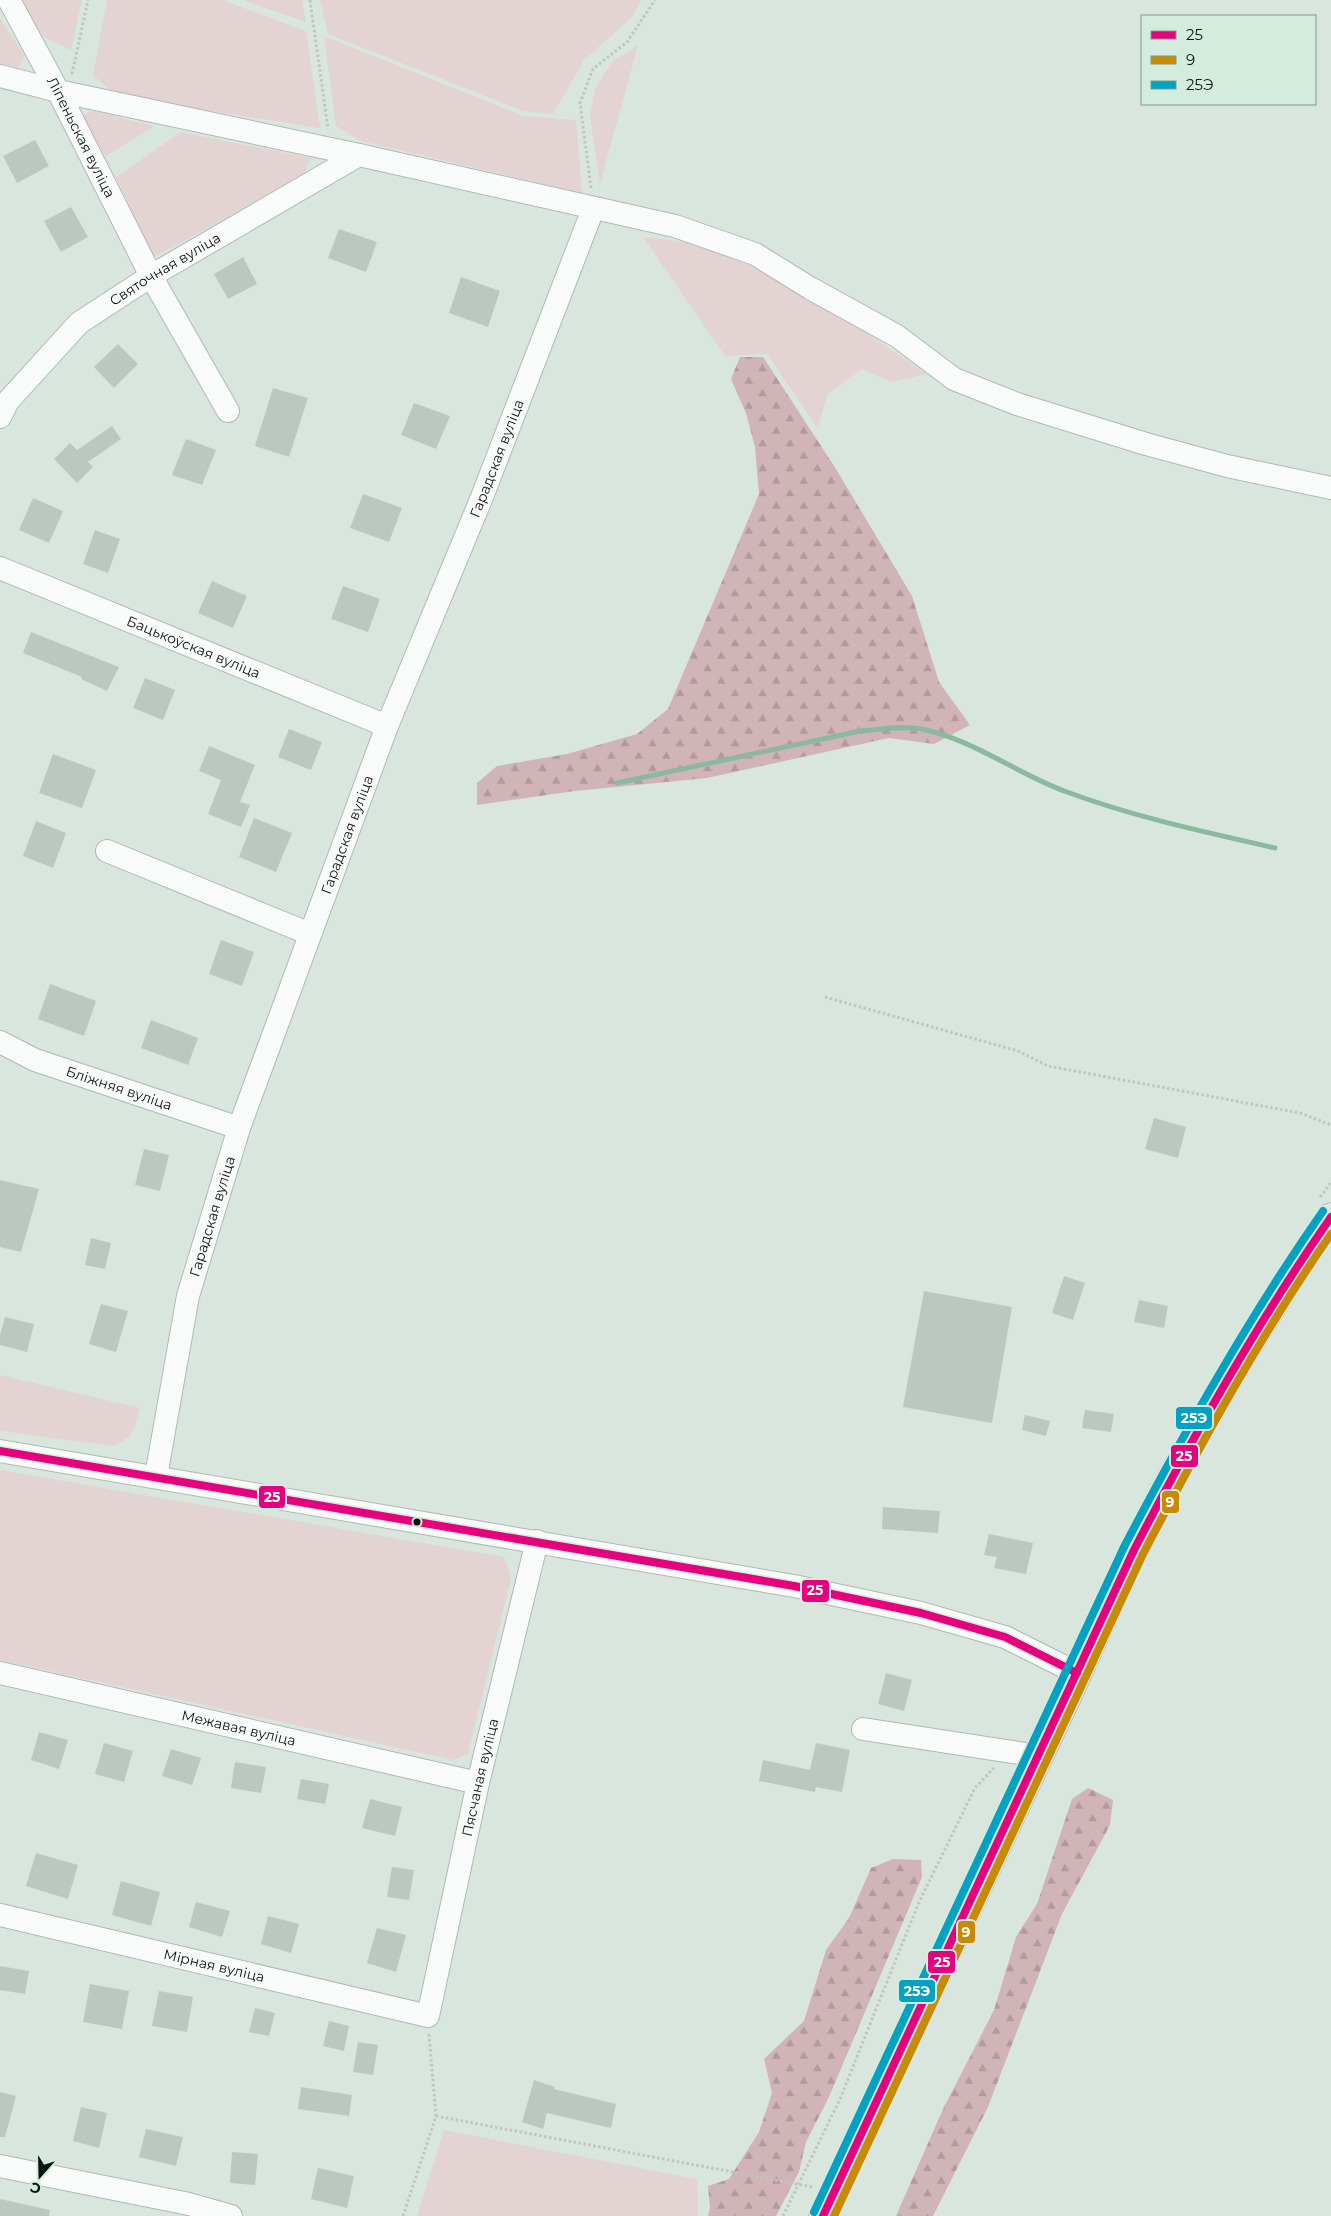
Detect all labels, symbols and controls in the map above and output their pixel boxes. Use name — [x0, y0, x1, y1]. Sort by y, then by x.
legend — [1141, 15, 1316, 105]
text: 25 — [1186, 25, 1203, 44]
text: 9 — [1186, 50, 1195, 69]
street label: Ліпеньская вуліца — [43, 74, 119, 201]
text: 25Э — [1186, 75, 1214, 94]
street label: Святочная вуліца — [106, 228, 224, 310]
street label: Гарадская вуліца — [466, 397, 528, 520]
street label: Бацькоўская вуліца — [124, 612, 263, 682]
street label: Гарадская вуліца — [317, 773, 377, 897]
street label: Бліжняя вуліца — [64, 1062, 174, 1114]
street label: Гарадская вуліца — [185, 1154, 239, 1279]
line badge: 25Э — [1175, 1406, 1213, 1430]
text: 25Э — [1181, 1409, 1207, 1427]
line badge: 25 — [1170, 1444, 1199, 1468]
text: 25 — [1176, 1447, 1192, 1465]
line badge: 25 — [258, 1485, 286, 1509]
text: 25 — [264, 1488, 280, 1506]
line badge: 9 — [1161, 1490, 1180, 1514]
text: 9 — [1166, 1493, 1175, 1511]
unlabelled marker — [412, 1517, 422, 1527]
line badge: 25 — [801, 1579, 830, 1603]
text: 25 — [807, 1581, 823, 1599]
street label: Межавая вуліца — [180, 1706, 298, 1750]
street label: Пясчаная вуліца — [458, 1716, 502, 1838]
line badge: 9 — [957, 1920, 976, 1944]
text: 9 — [962, 1923, 971, 1941]
street label: Мірная вуліца — [162, 1945, 266, 1986]
line badge: 25 — [927, 1950, 956, 1974]
text: 25 — [934, 1953, 950, 1971]
line badge: 25Э — [898, 1979, 936, 2003]
text: 25Э — [904, 1982, 930, 2000]
north arrow — [15, 2151, 65, 2201]
text: С — [28, 2178, 43, 2198]

